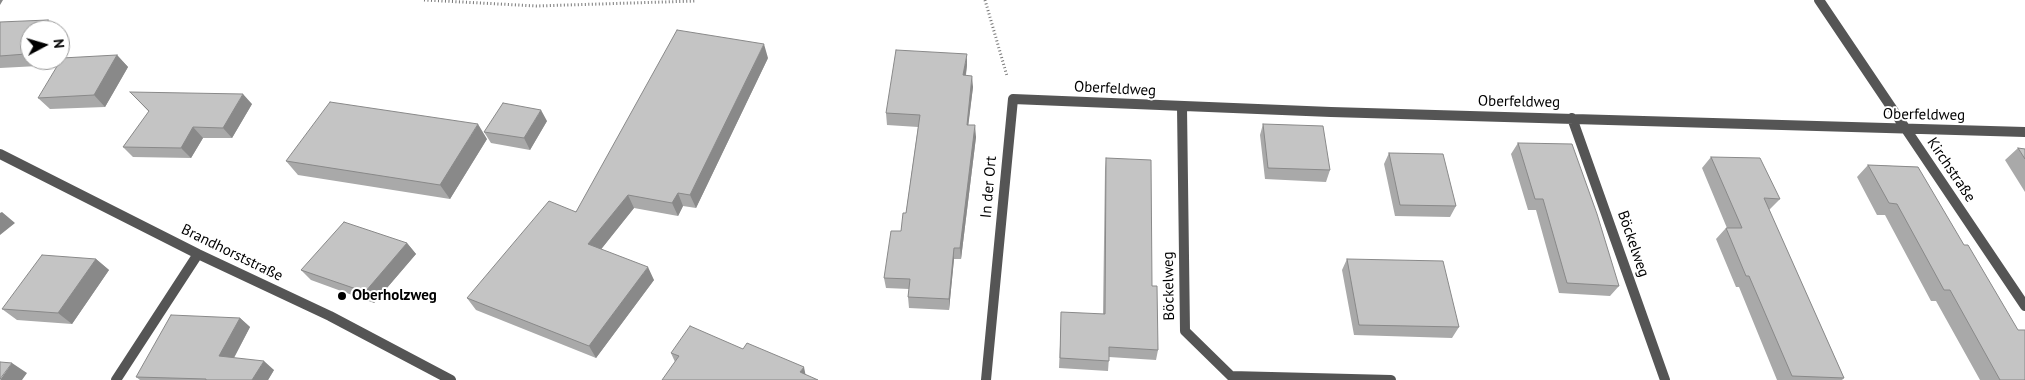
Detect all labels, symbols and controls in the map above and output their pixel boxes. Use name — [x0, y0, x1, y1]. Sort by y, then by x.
north arrow — [20, 20, 70, 70]
text: N — [49, 38, 68, 49]
street label: Oberfeldweg — [1074, 78, 1156, 100]
street label: Oberfeldweg — [1478, 92, 1560, 112]
street label: Oberfeldweg — [1883, 105, 1965, 125]
street label: Kirchstraße — [1923, 134, 1979, 206]
street label: In der Ort — [977, 155, 1001, 219]
street label: Böckelweg — [1613, 208, 1653, 280]
street label: Brandhorststraße — [178, 221, 286, 285]
street label: Böckelweg — [1159, 251, 1179, 321]
place label: Oberholzweg — [352, 287, 437, 305]
marker: Oberholzweg — [336, 290, 348, 302]

